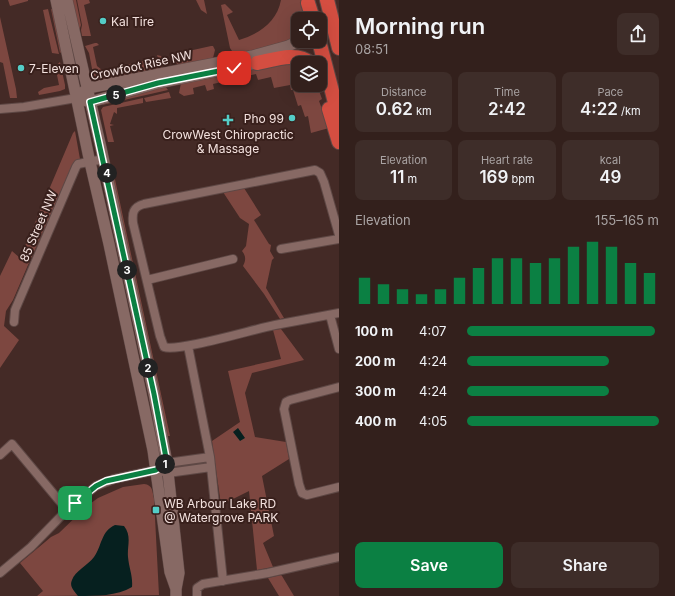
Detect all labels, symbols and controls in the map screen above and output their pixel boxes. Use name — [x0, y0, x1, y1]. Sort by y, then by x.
map controls — [291, 12, 327, 92]
button: locate — [291, 12, 327, 48]
text: Morning run — [355, 13, 485, 39]
button: share — [617, 13, 659, 55]
place label: Kal Tire — [111, 14, 154, 29]
marker: Kal Tire — [98, 16, 108, 26]
text: 08:51 — [355, 41, 388, 57]
street label: Crowfoot Rise NW — [89, 47, 194, 83]
pin — [217, 51, 251, 85]
button: layers — [291, 56, 327, 92]
icon: check — [223, 57, 245, 79]
place label: 7-Eleven — [29, 61, 79, 76]
marker: 7-Eleven — [16, 63, 26, 73]
pin: 5 — [106, 85, 126, 105]
text: Distance — [381, 85, 426, 99]
text: Time — [494, 85, 520, 99]
text: Pace — [597, 85, 623, 99]
text: 5 — [112, 88, 120, 102]
text: 0.62 — [376, 99, 413, 119]
text: 2:42 — [488, 99, 526, 119]
text: 4:22 — [580, 99, 618, 119]
text: km — [413, 104, 432, 118]
text: /km — [618, 104, 641, 118]
place label: Pho 99 — [244, 111, 284, 126]
marker: Pho 99 — [287, 113, 297, 123]
marker: CrowWest Chiropractic & Massage — [222, 114, 234, 126]
place label: CrowWest Chiropractic & Massage — [162, 127, 294, 156]
text: Elevation — [380, 153, 427, 167]
text: Heart rate — [481, 153, 533, 167]
text: kcal — [600, 153, 621, 167]
pin: 4 — [97, 163, 117, 183]
text: 4 — [103, 166, 111, 180]
text: 11 — [390, 167, 404, 187]
text: 169 — [479, 167, 508, 187]
text: 49 — [599, 167, 621, 187]
text: m — [404, 172, 417, 186]
text: bpm — [508, 172, 535, 186]
street label: 85 Street NW — [16, 188, 60, 264]
text: Elevation — [355, 212, 411, 228]
text: 155–165 m — [595, 212, 659, 228]
pin: 3 — [117, 260, 137, 280]
text: 3 — [123, 263, 131, 277]
text: 100 m — [355, 323, 393, 339]
text: 4:07 — [419, 323, 446, 339]
text: 200 m — [355, 353, 396, 369]
text: 4:24 — [419, 353, 447, 369]
pin: 2 — [138, 358, 158, 378]
text: 2 — [145, 361, 151, 375]
text: 300 m — [355, 383, 396, 399]
text: 4:24 — [419, 383, 447, 399]
text: 400 m — [355, 413, 396, 429]
text: 4:05 — [419, 413, 447, 429]
pin: 1 — [155, 454, 175, 474]
text: 1 — [163, 457, 167, 471]
pin — [58, 486, 92, 520]
icon: arrive — [64, 492, 86, 514]
place label: WB Arbour Lake RD @ Watergrove PARK — [164, 496, 278, 525]
marker: WB Arbour Lake RD @ Watergrove PARK — [151, 505, 161, 515]
button: Save — [355, 542, 503, 588]
button: Share — [511, 542, 659, 588]

